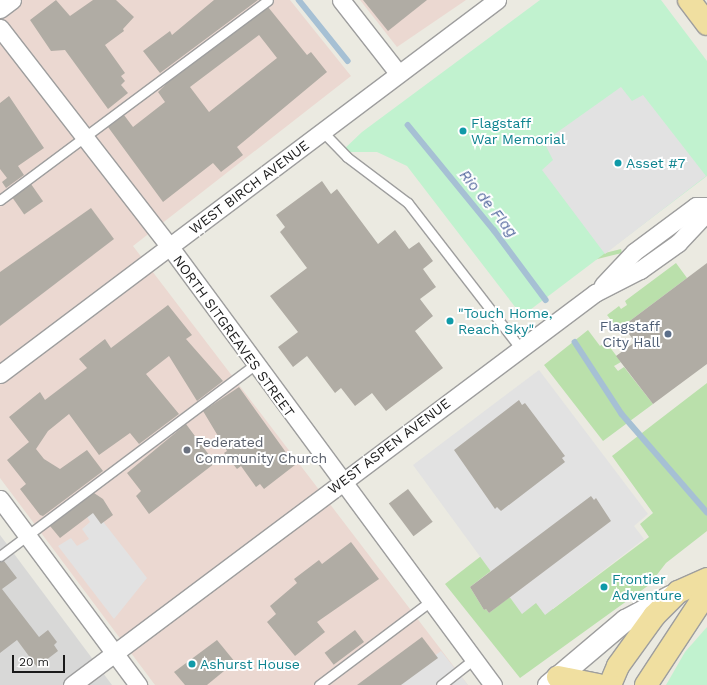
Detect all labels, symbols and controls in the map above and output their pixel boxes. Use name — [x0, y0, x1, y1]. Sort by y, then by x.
place label: Flagstaff War Memorial — [471, 115, 566, 148]
marker: Flagstaff War Memorial — [458, 126, 468, 136]
street label: WEST BIRCH AVENUE — [185, 136, 313, 238]
place label: Asset #7 — [626, 155, 685, 171]
marker: Asset #7 — [613, 158, 623, 168]
water label: Rio de Flag — [455, 167, 521, 241]
street label: NORTH SITGREAVES STREET — [170, 252, 298, 420]
place label: "Touch Home, Reach Sky" — [458, 305, 553, 338]
marker: "Touch Home, Reach Sky" — [445, 316, 455, 326]
place label: Flagstaff City Hall — [600, 318, 660, 350]
marker: Flagstaff City Hall — [663, 329, 673, 339]
street label: WEST ASPEN AVENUE — [324, 394, 454, 498]
place label: Federated Community Church — [195, 434, 327, 466]
marker: Federated Community Church — [182, 445, 192, 455]
place label: Frontier Adventure — [612, 571, 682, 604]
marker: Frontier Adventure — [599, 582, 609, 592]
scale bar — [14, 647, 67, 673]
text: 20 m — [19, 655, 49, 669]
place label: Ashurst House — [200, 656, 300, 672]
marker: Ashurst House — [187, 659, 197, 669]

